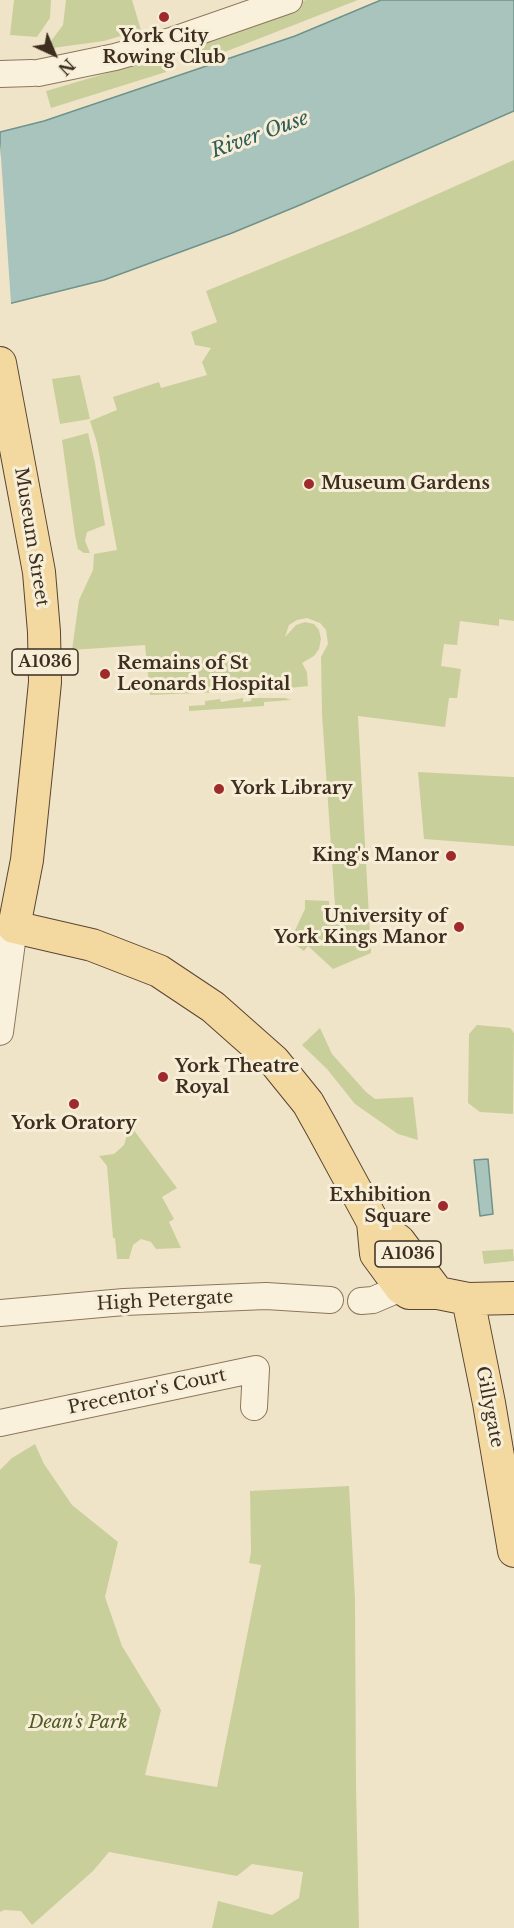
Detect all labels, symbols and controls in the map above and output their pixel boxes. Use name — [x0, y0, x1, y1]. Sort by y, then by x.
marker: York City Rowing Club — [157, 10, 171, 24]
north arrow — [24, 24, 84, 84]
place label: York City Rowing Club — [102, 26, 226, 68]
text: N — [54, 55, 79, 79]
water label: River Ouse — [208, 106, 312, 164]
street label: Museum Street — [9, 466, 53, 608]
place label: Museum Gardens — [321, 473, 490, 495]
marker: Museum Gardens — [302, 477, 316, 491]
road number: A1036 — [12, 649, 78, 675]
place label: Remains of St Leonards Hospital — [117, 653, 290, 696]
marker: Remains of St Leonards Hospital — [98, 667, 112, 681]
place label: York Library — [231, 778, 353, 800]
marker: York Library — [212, 782, 226, 796]
place label: King's Manor — [312, 845, 439, 867]
marker: King's Manor — [444, 849, 458, 863]
place label: University of York Kings Manor — [274, 906, 447, 948]
marker: University of York Kings Manor — [452, 920, 466, 934]
place label: York Theatre Royal — [175, 1056, 299, 1098]
marker: York Theatre Royal — [156, 1070, 170, 1084]
marker: York Oratory — [67, 1097, 81, 1111]
place label: York Oratory — [11, 1113, 137, 1135]
place label: Exhibition Square — [329, 1185, 431, 1228]
marker: Exhibition Square — [436, 1199, 450, 1213]
road number: A1036 — [375, 1241, 441, 1267]
street label: High Petergate — [96, 1287, 234, 1315]
street label: Gillygate — [471, 1364, 507, 1450]
street label: Precentor's Court — [66, 1365, 228, 1419]
park label: Dean's Park — [29, 1712, 127, 1734]

